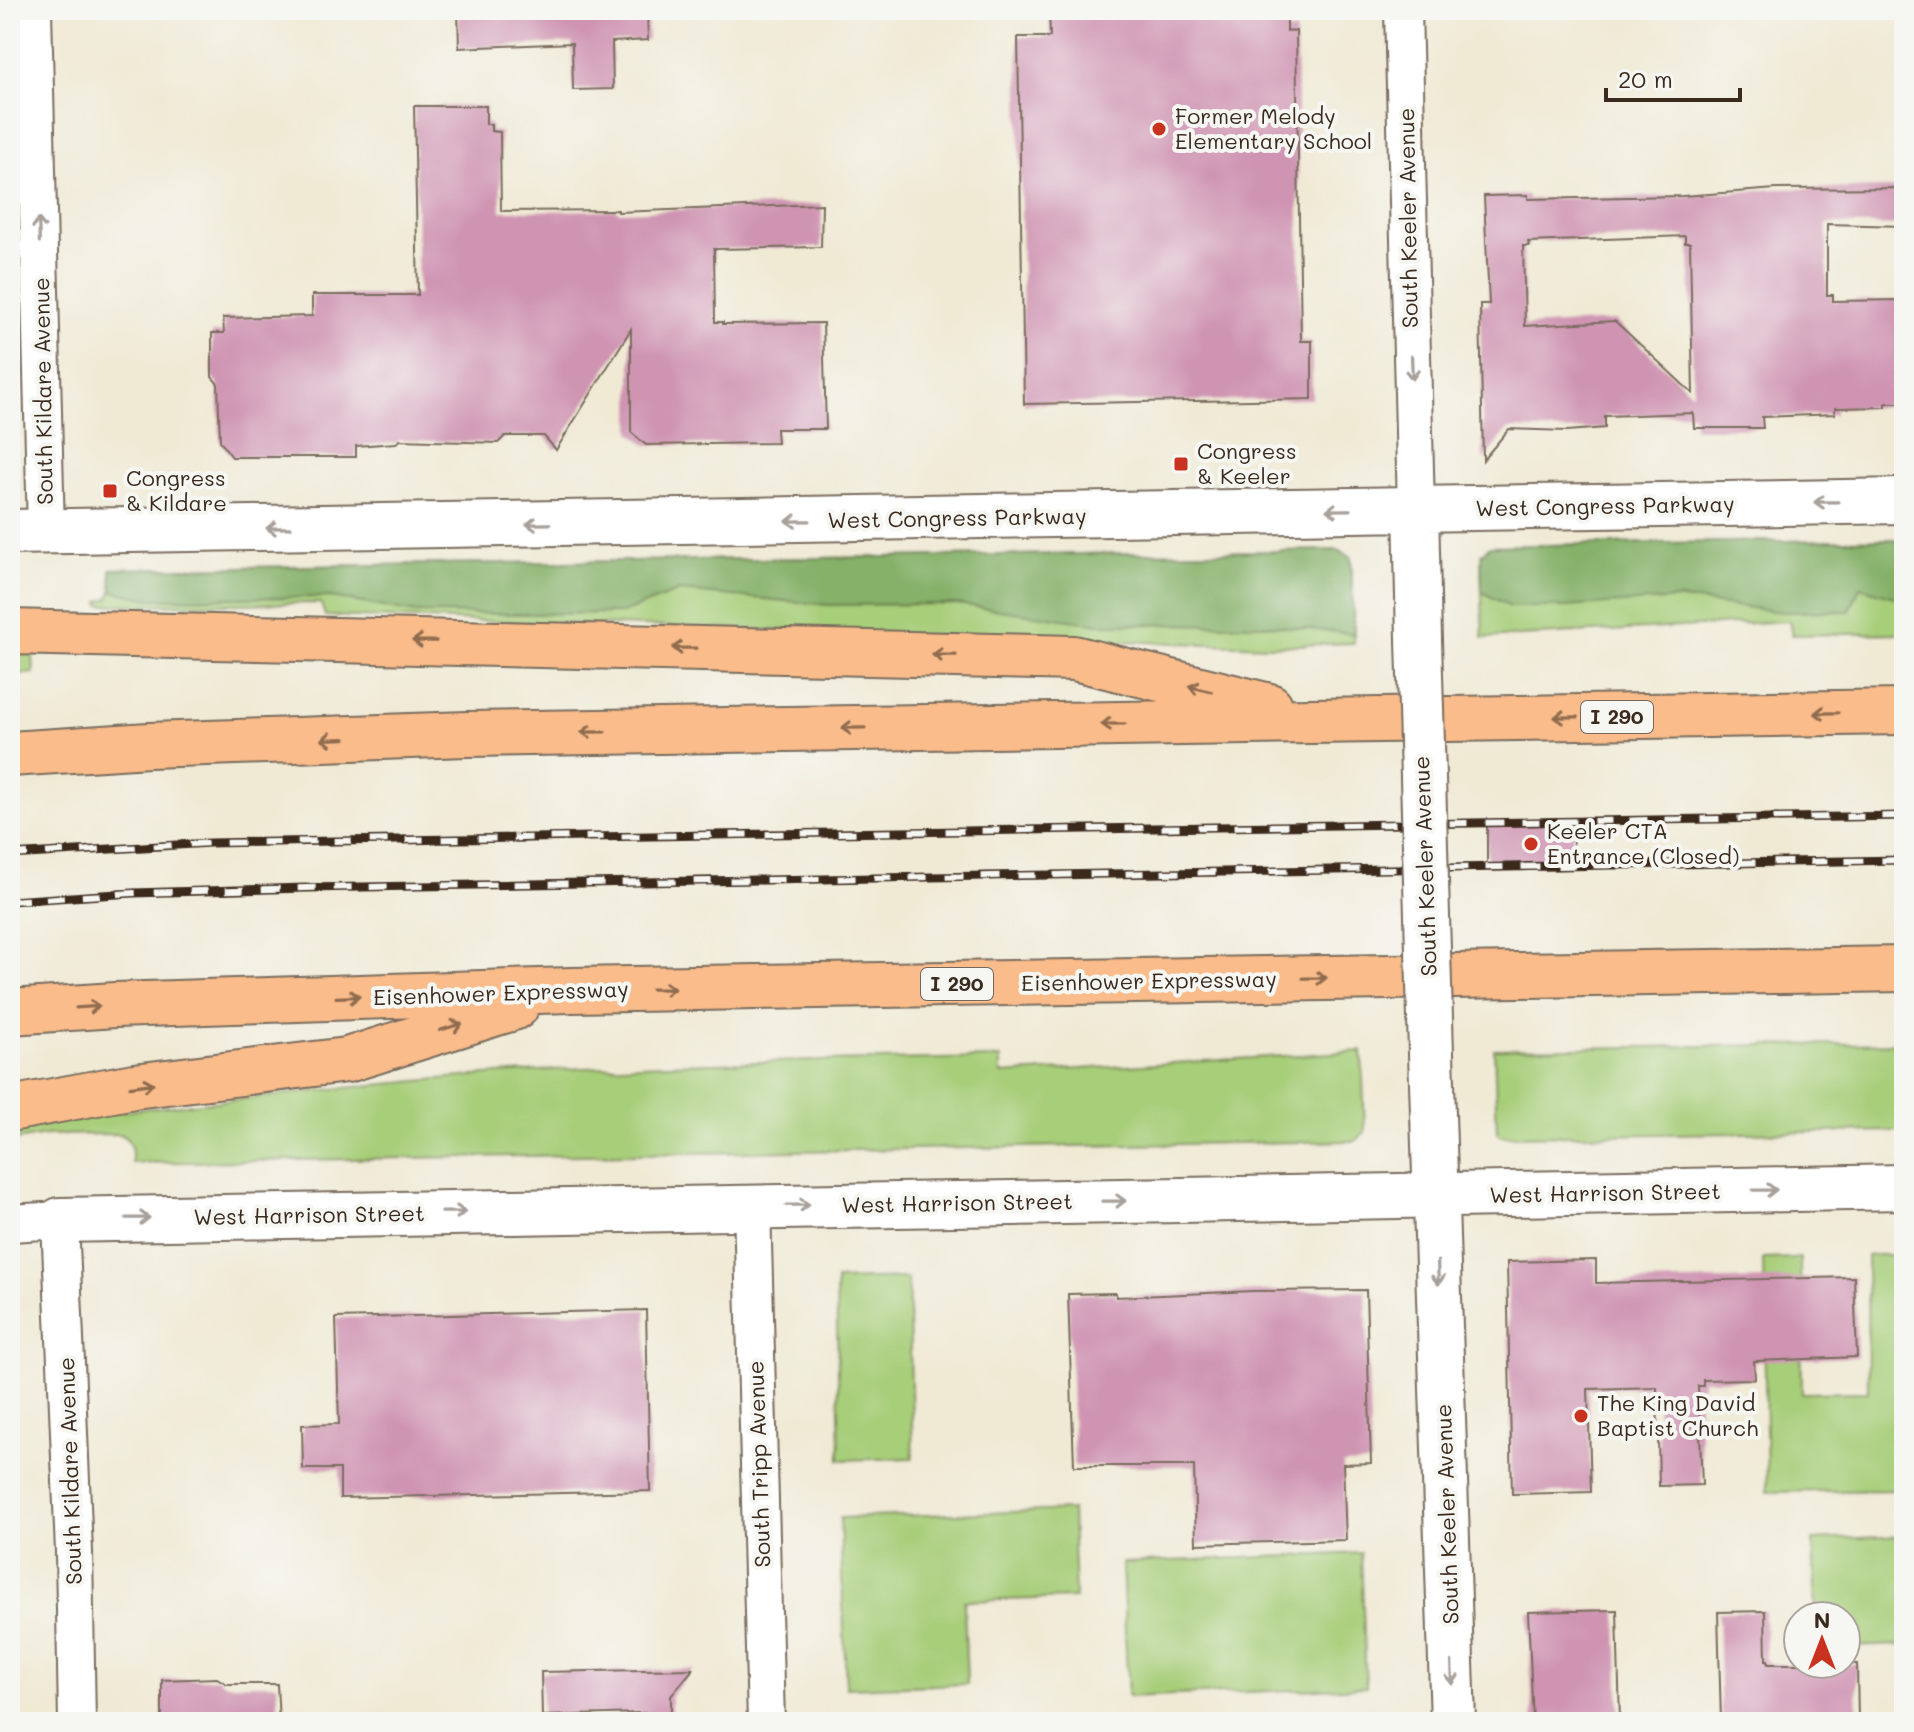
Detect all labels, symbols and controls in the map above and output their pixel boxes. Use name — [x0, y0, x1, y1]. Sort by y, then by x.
scale bar — [1606, 52, 1740, 102]
text: 20 m — [1618, 63, 1673, 94]
place label: Former Melody Elementary School — [1175, 101, 1372, 155]
street label: South Keeler Avenue — [1391, 108, 1424, 329]
marker: Former Melody Elementary School — [1150, 120, 1168, 138]
one-way arrow — [31, 217, 46, 244]
street label: South Kildare Avenue — [26, 277, 59, 505]
one-way arrow — [1405, 354, 1420, 381]
place label: Congress & Keeler — [1197, 436, 1297, 490]
marker: Congress & Keeler — [1172, 455, 1190, 473]
place label: Congress & Kildare — [126, 463, 227, 517]
marker: Congress & Kildare — [101, 482, 119, 500]
street label: West Congress Parkway — [1475, 489, 1735, 522]
one-way arrow — [1813, 495, 1840, 510]
street label: West Congress Parkway — [827, 501, 1087, 534]
one-way arrow — [1325, 503, 1352, 518]
one-way arrow — [785, 513, 812, 528]
one-way arrow — [525, 516, 552, 532]
one-way arrow — [265, 520, 292, 536]
one-way arrow — [411, 634, 438, 649]
one-way arrow — [671, 641, 698, 656]
one-way arrow — [931, 647, 958, 663]
one-way arrow — [1188, 681, 1214, 696]
road number: I 290 — [1581, 701, 1653, 733]
one-way arrow — [1813, 706, 1840, 721]
one-way arrow — [1553, 710, 1580, 725]
one-way arrow — [1100, 717, 1127, 732]
one-way arrow — [840, 720, 867, 736]
one-way arrow — [580, 724, 607, 740]
one-way arrow — [320, 731, 347, 746]
street label: South Keeler Avenue — [1406, 755, 1443, 977]
place label: Keeler CTA Entrance (Closed) — [1547, 816, 1740, 870]
marker: Keeler CTA Entrance (Closed) — [1522, 835, 1540, 853]
street label: Eisenhower Expressway — [1021, 964, 1277, 997]
road number: I 290 — [921, 968, 993, 1000]
one-way arrow — [1301, 971, 1328, 986]
street label: Eisenhower Expressway — [373, 974, 629, 1011]
one-way arrow — [649, 981, 676, 996]
one-way arrow — [334, 990, 361, 1005]
one-way arrow — [74, 999, 101, 1014]
one-way arrow — [438, 1019, 464, 1034]
one-way arrow — [129, 1077, 154, 1092]
street label: West Harrison Street — [1489, 1176, 1721, 1209]
one-way arrow — [1751, 1182, 1778, 1197]
street label: West Harrison Street — [841, 1186, 1073, 1219]
one-way arrow — [1100, 1193, 1127, 1208]
one-way arrow — [784, 1197, 811, 1213]
street label: West Harrison Street — [193, 1198, 425, 1231]
one-way arrow — [440, 1204, 467, 1219]
one-way arrow — [124, 1211, 151, 1226]
one-way arrow — [1431, 1259, 1446, 1286]
street label: South Kildare Avenue — [51, 1357, 88, 1585]
street label: South Tripp Avenue — [740, 1360, 777, 1568]
place label: The King David Baptist Church — [1597, 1388, 1758, 1442]
street label: South Keeler Avenue — [1428, 1403, 1465, 1625]
marker: The King David Baptist Church — [1572, 1407, 1590, 1425]
north arrow — [1782, 1600, 1862, 1680]
text: N — [1814, 1605, 1830, 1634]
one-way arrow — [1444, 1659, 1460, 1686]

